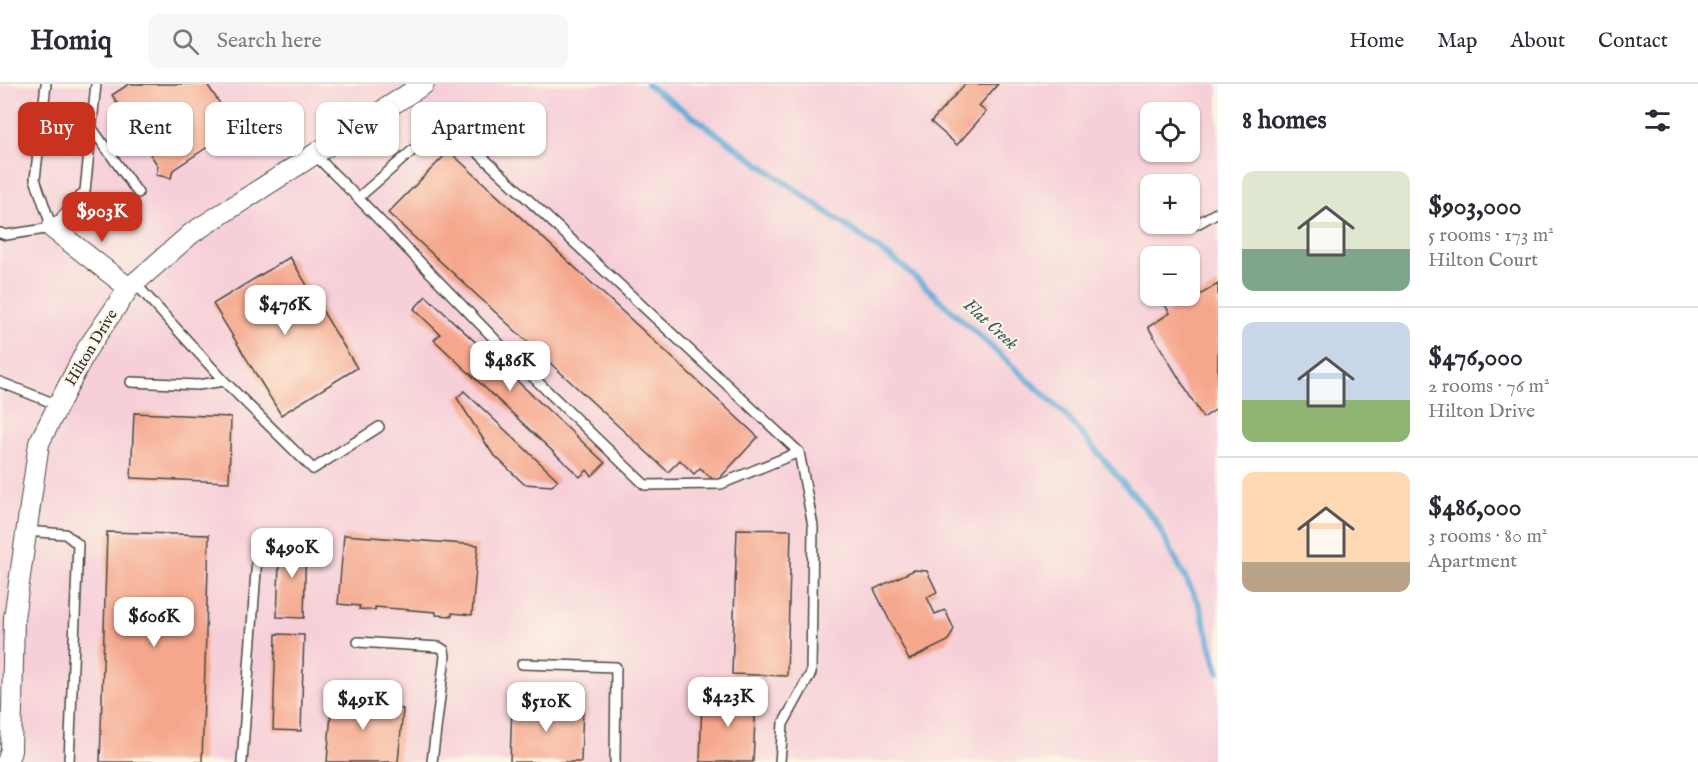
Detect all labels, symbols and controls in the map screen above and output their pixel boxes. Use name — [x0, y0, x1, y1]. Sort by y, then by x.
search box — [148, 14, 568, 68]
text: Homiq — [30, 24, 112, 59]
icon: search — [169, 25, 202, 58]
text: Search here — [217, 27, 322, 55]
text: Home — [1349, 28, 1404, 55]
text: Map — [1437, 28, 1477, 55]
text: About — [1510, 28, 1565, 55]
text: Contact — [1598, 28, 1668, 55]
chip: Buy — [18, 102, 95, 156]
chip: Rent — [107, 102, 193, 156]
chip: Filters — [205, 102, 304, 156]
chip: New — [316, 102, 399, 156]
chip: Apartment — [411, 102, 546, 156]
map controls — [1140, 102, 1200, 306]
button: locate — [1140, 102, 1200, 162]
text: 8 homes — [1242, 104, 1327, 137]
icon: filters — [1641, 104, 1674, 137]
button: + — [1140, 174, 1200, 234]
text: $903,000 — [1428, 190, 1521, 223]
pin: $903K — [60, 192, 144, 243]
icon: home — [1290, 195, 1362, 267]
text: $903K — [76, 199, 128, 224]
text: 5 rooms · 173 m² — [1428, 223, 1554, 248]
button: − — [1140, 246, 1200, 306]
text: Hilton Court — [1428, 248, 1538, 273]
pin: $476K — [243, 285, 327, 336]
text: $476K — [259, 292, 311, 317]
water label: Flat Creek — [958, 294, 1022, 356]
street label: Hilton Drive — [61, 306, 123, 390]
pin: $486K — [468, 341, 552, 392]
text: $476,000 — [1428, 341, 1523, 374]
icon: home — [1290, 346, 1362, 418]
text: $486K — [484, 348, 536, 373]
text: 2 rooms · 76 m² — [1428, 374, 1549, 399]
text: Hilton Drive — [1428, 399, 1535, 424]
text: $486,000 — [1428, 491, 1522, 524]
icon: home — [1290, 496, 1362, 568]
text: 3 rooms · 80 m² — [1428, 524, 1547, 549]
pin: $490K — [250, 528, 334, 579]
text: $490K — [265, 535, 319, 560]
text: Apartment — [1428, 549, 1517, 574]
pin: $606K — [112, 597, 196, 648]
text: $606K — [128, 604, 180, 629]
pin: $423K — [686, 677, 770, 728]
pin: $491K — [321, 680, 405, 731]
pin: $510K — [504, 682, 588, 733]
text: $423K — [702, 684, 754, 709]
text: $491K — [337, 687, 389, 712]
text: $510K — [521, 689, 571, 714]

